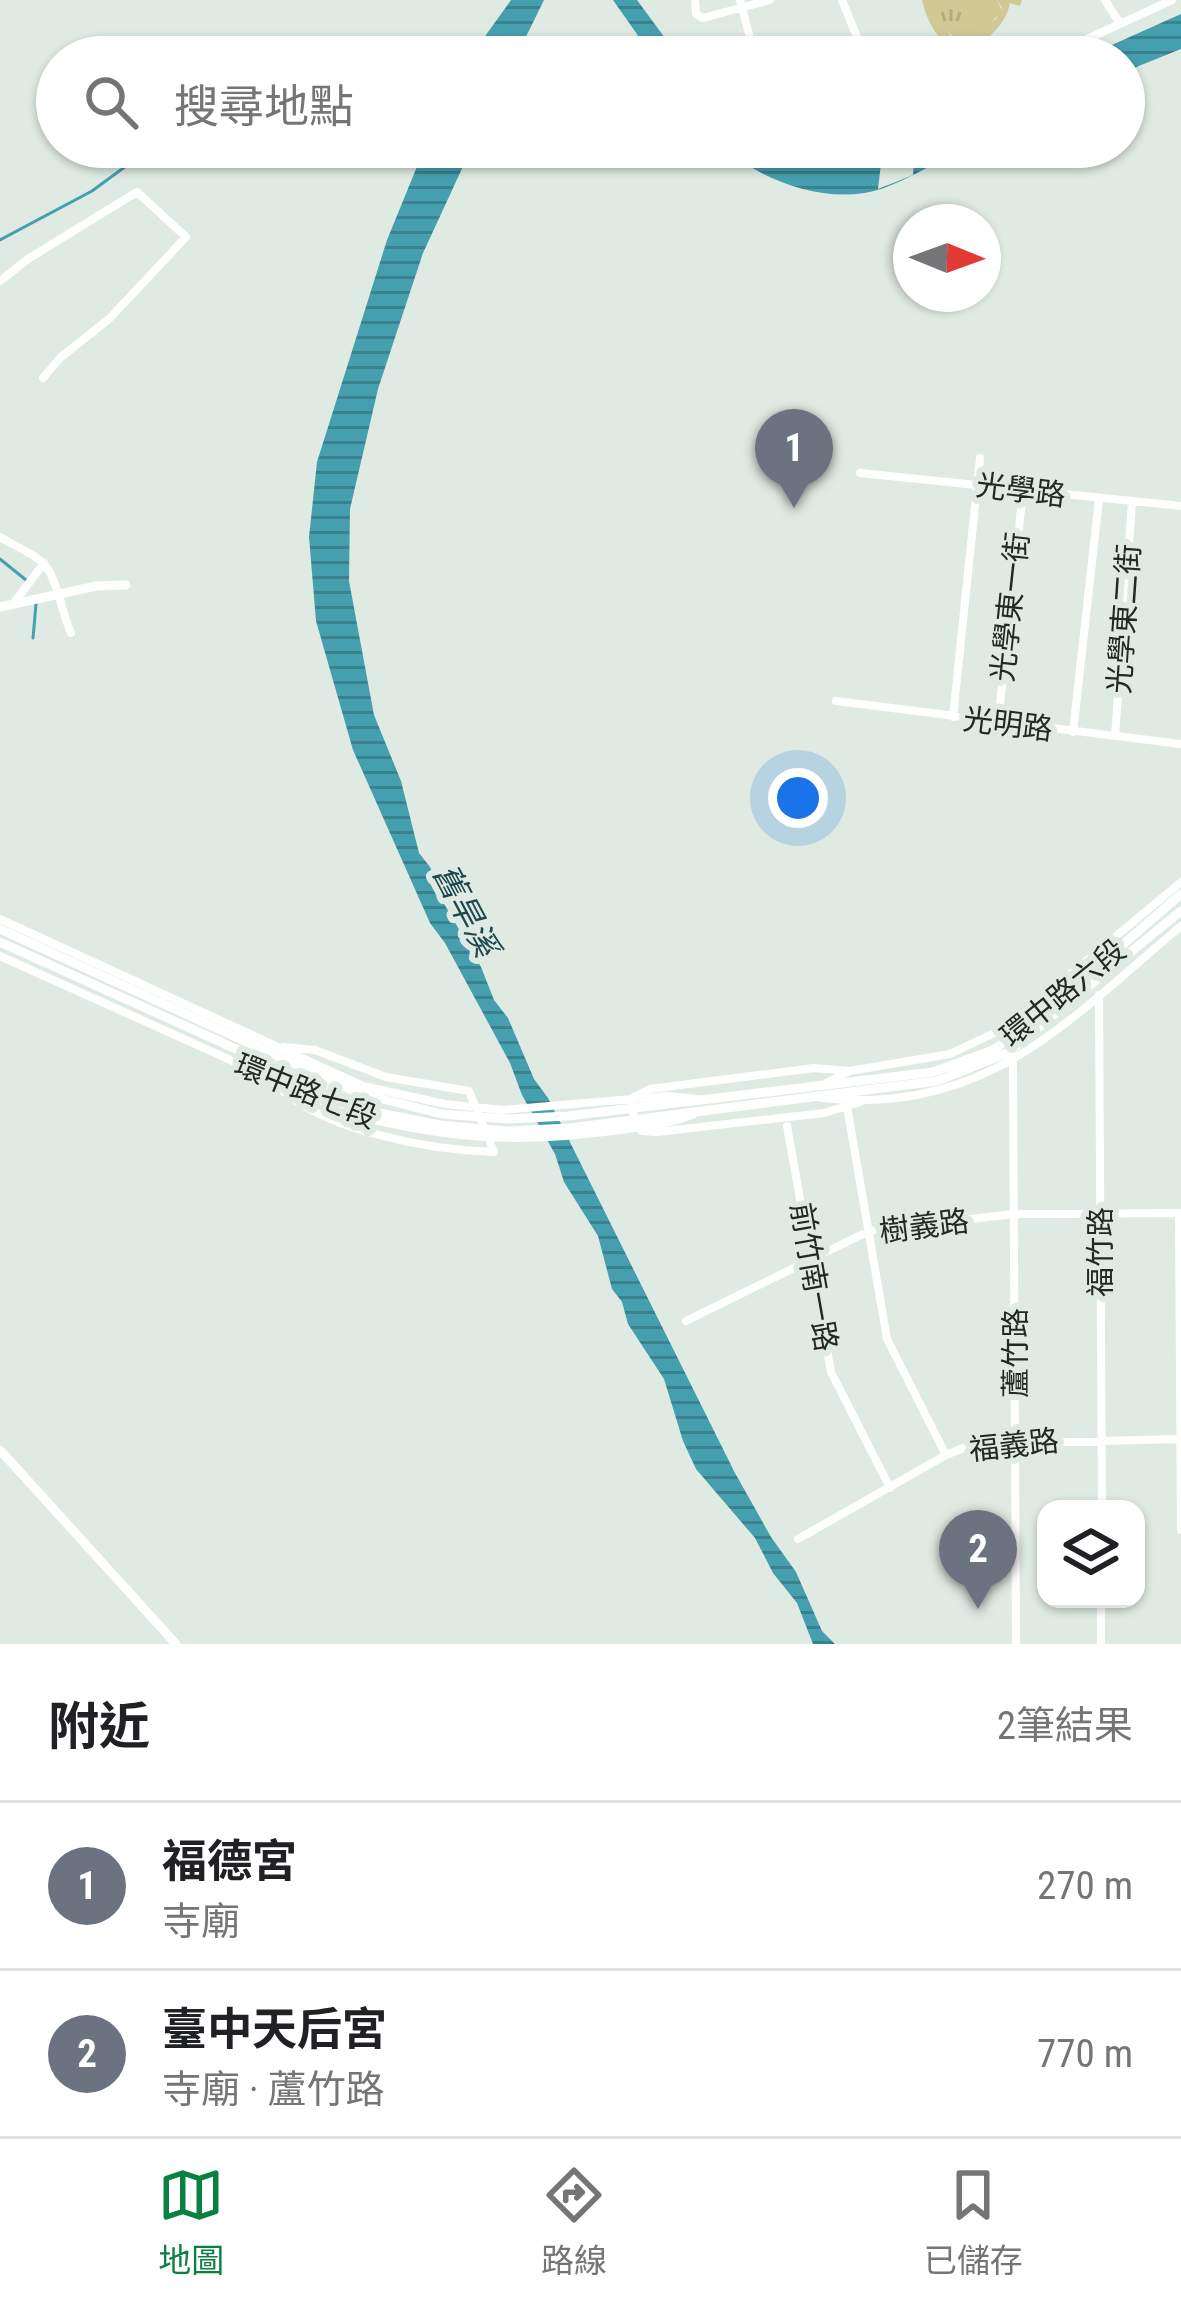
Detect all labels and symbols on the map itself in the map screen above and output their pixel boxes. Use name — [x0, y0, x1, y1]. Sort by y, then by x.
north arrow — [893, 204, 1001, 312]
pin: 1 — [755, 409, 833, 508]
street label: 光學路 — [974, 467, 1068, 513]
street label: 光學東一街 — [985, 531, 1035, 683]
street label: 光學東二街 — [1101, 543, 1147, 695]
street label: 光明路 — [961, 701, 1055, 747]
your location — [768, 768, 828, 828]
water label: 舊旱溪 — [426, 857, 508, 966]
street label: 環中路六段 — [994, 932, 1132, 1054]
street label: 環中路七段 — [230, 1047, 382, 1135]
street label: 前竹南一路 — [784, 1200, 844, 1354]
street label: 樹義路 — [877, 1203, 971, 1249]
street label: 福竹路 — [1083, 1207, 1118, 1297]
street label: 蘆竹路 — [998, 1308, 1033, 1398]
street label: 福義路 — [967, 1423, 1061, 1467]
pin: 2 — [939, 1510, 1017, 1609]

